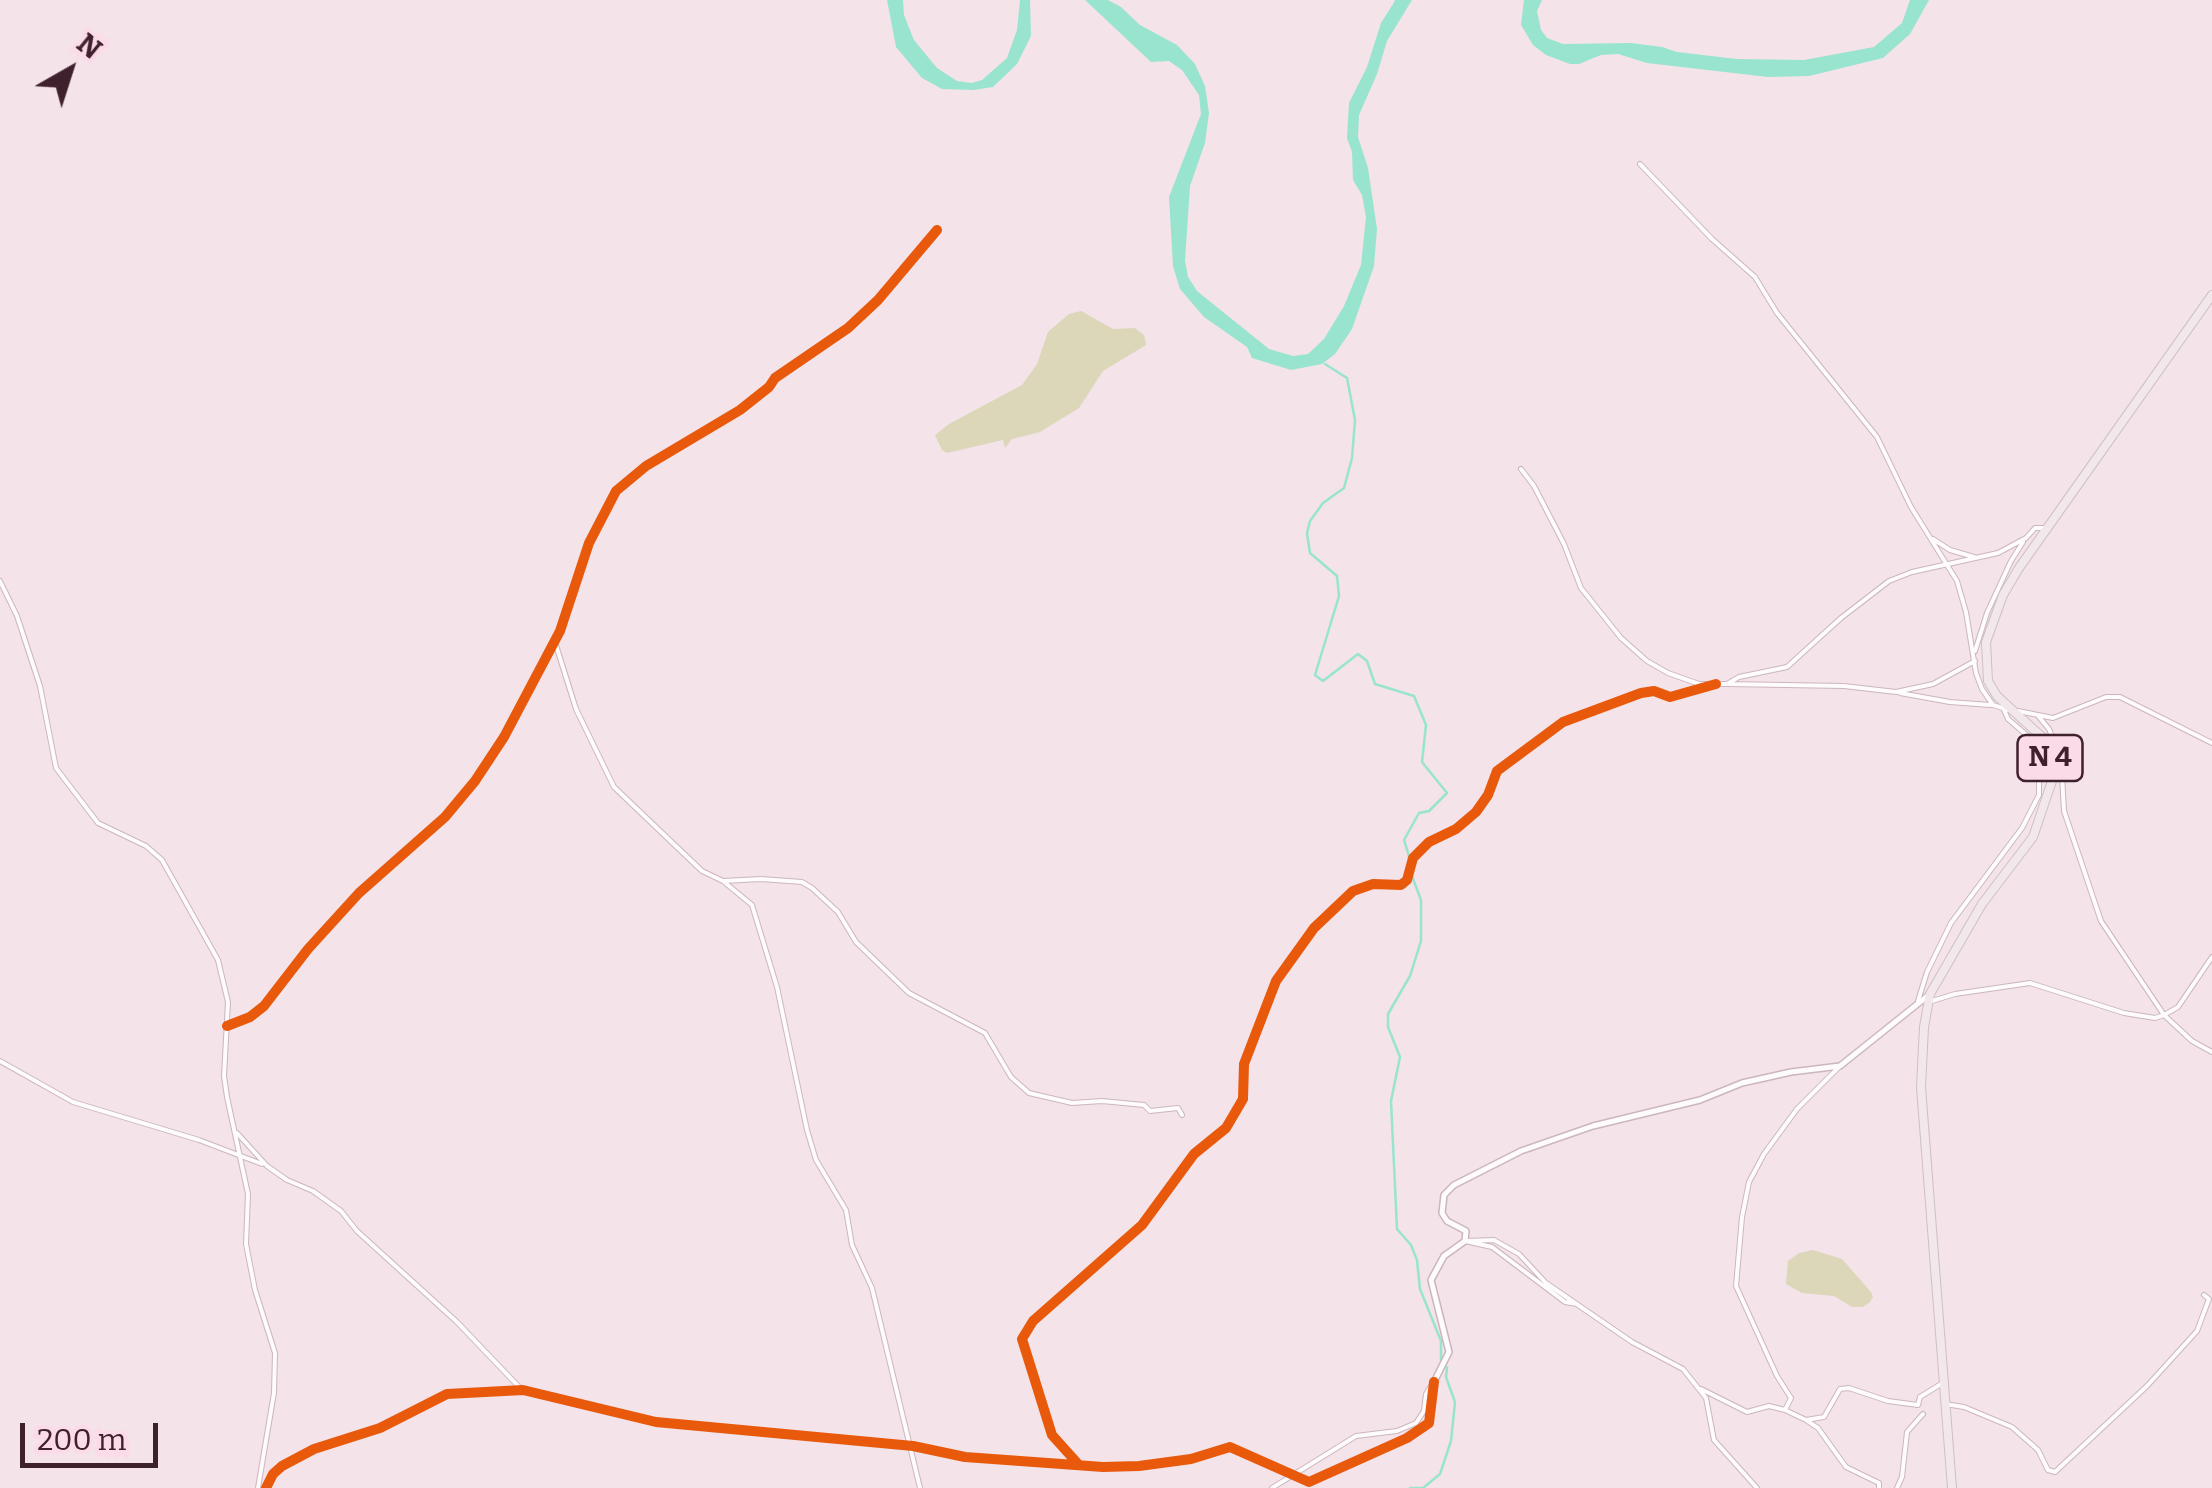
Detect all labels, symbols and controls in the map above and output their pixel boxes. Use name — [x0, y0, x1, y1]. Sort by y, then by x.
north arrow — [20, 20, 120, 120]
text: N — [70, 27, 108, 66]
road number: N 4 — [2018, 735, 2082, 781]
scale bar — [25, 1403, 162, 1465]
text: 200 m — [37, 1422, 126, 1458]

